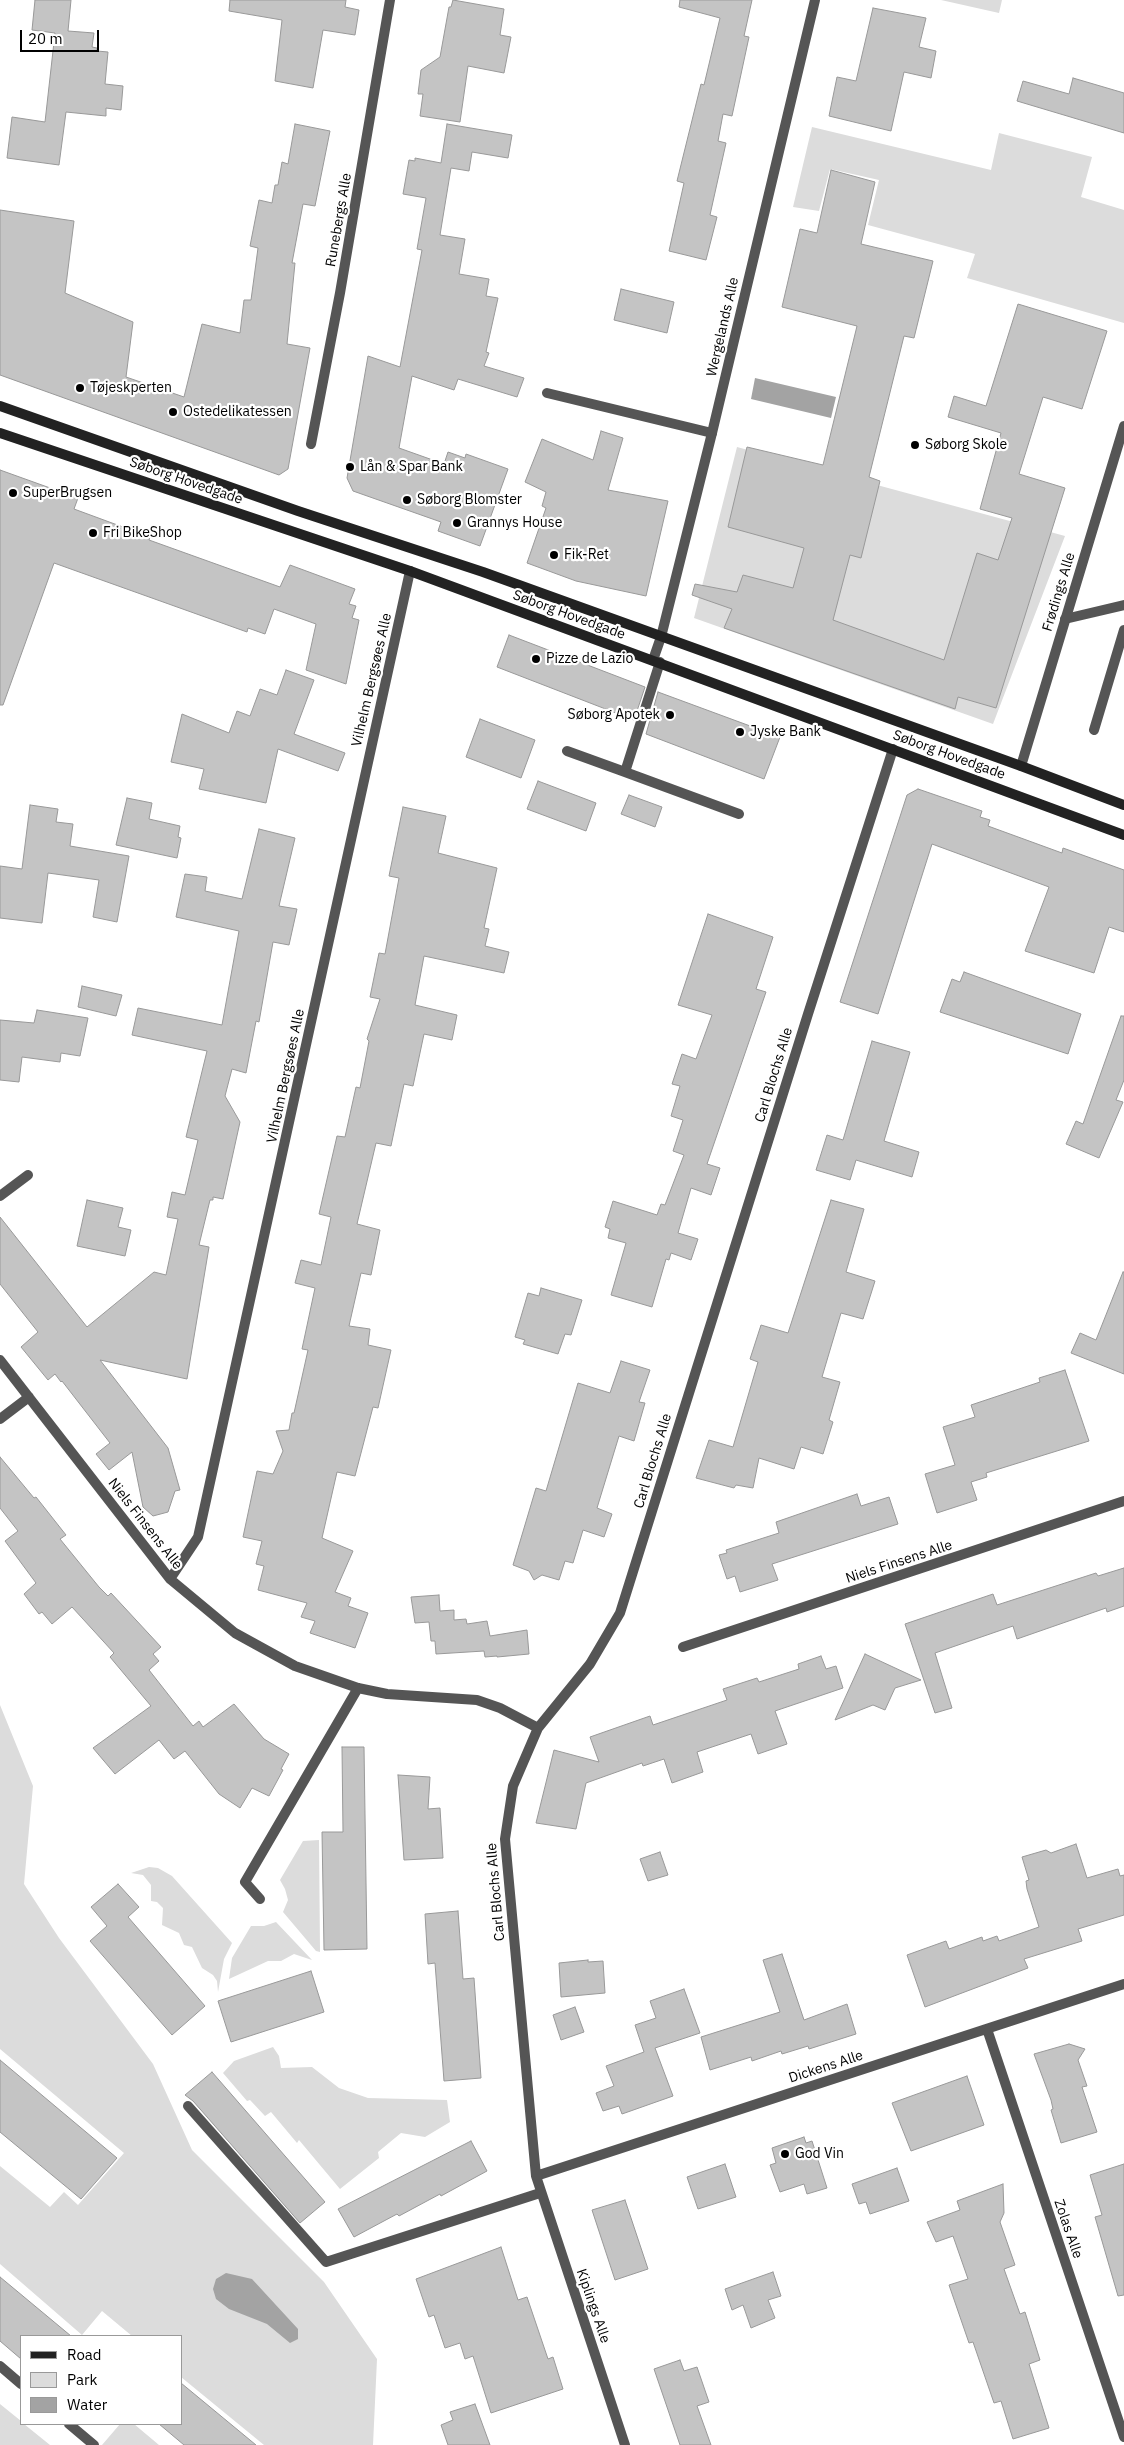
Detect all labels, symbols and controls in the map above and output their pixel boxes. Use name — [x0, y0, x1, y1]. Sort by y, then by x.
scale bar — [22, 20, 101, 52]
text: 20 m — [28, 29, 63, 48]
street label: Runebergs Alle — [322, 172, 356, 268]
street label: Wergelands Alle — [703, 276, 743, 378]
place label: Tøjeskperten — [90, 380, 172, 396]
marker: Tøjeskperten — [74, 382, 86, 394]
place label: Ostedelikatessen — [183, 404, 292, 420]
marker: Ostedelikatessen — [167, 406, 179, 418]
place label: Søborg Skole — [925, 437, 1007, 453]
marker: Søborg Skole — [909, 439, 921, 451]
street label: Søborg Hovedgade — [127, 454, 245, 508]
place label: Lån & Spar Bank — [360, 459, 463, 475]
marker: Lån & Spar Bank — [344, 461, 356, 473]
place label: SuperBrugsen — [23, 485, 112, 501]
marker: SuperBrugsen — [7, 487, 19, 499]
place label: Søborg Blomster — [417, 492, 522, 508]
marker: Søborg Blomster — [401, 494, 413, 506]
place label: Grannys House — [467, 515, 562, 531]
marker: Grannys House — [451, 517, 463, 529]
place label: Fri BikeShop — [103, 525, 182, 541]
marker: Fri BikeShop — [87, 527, 99, 539]
place label: Fik-Ret — [564, 547, 609, 563]
marker: Fik-Ret — [548, 549, 560, 561]
street label: Frødings Alle — [1039, 550, 1079, 634]
street label: Søborg Hovedgade — [510, 587, 628, 643]
street label: Vilhelm Bergsøes Alle — [348, 612, 396, 748]
place label: Pizze de Lazio — [546, 651, 633, 667]
marker: Pizze de Lazio — [530, 653, 542, 665]
place label: Søborg Apotek — [568, 707, 660, 723]
marker: Søborg Apotek — [664, 709, 676, 721]
place label: Jyske Bank — [750, 724, 821, 740]
marker: Jyske Bank — [734, 726, 746, 738]
street label: Søborg Hovedgade — [890, 727, 1008, 783]
street label: Vilhelm Bergsøes Alle — [264, 1007, 308, 1145]
street label: Carl Blochs Alle — [752, 1025, 796, 1125]
street label: Carl Blochs Alle — [631, 1411, 675, 1511]
street label: Niels Finsens Alle — [104, 1475, 186, 1573]
street label: Niels Finsens Alle — [844, 1537, 954, 1587]
street label: Carl Blochs Alle — [483, 1842, 509, 1942]
street label: Dickens Alle — [787, 2047, 865, 2087]
place label: God Vin — [795, 2146, 844, 2162]
marker: God Vin — [779, 2148, 791, 2160]
street label: Zolas Alle — [1050, 2197, 1086, 2261]
street label: Kiplings Alle — [572, 2267, 614, 2345]
legend — [20, 2335, 182, 2425]
text: Road — [67, 2345, 102, 2364]
text: Park — [67, 2370, 97, 2389]
text: Water — [67, 2395, 107, 2414]

